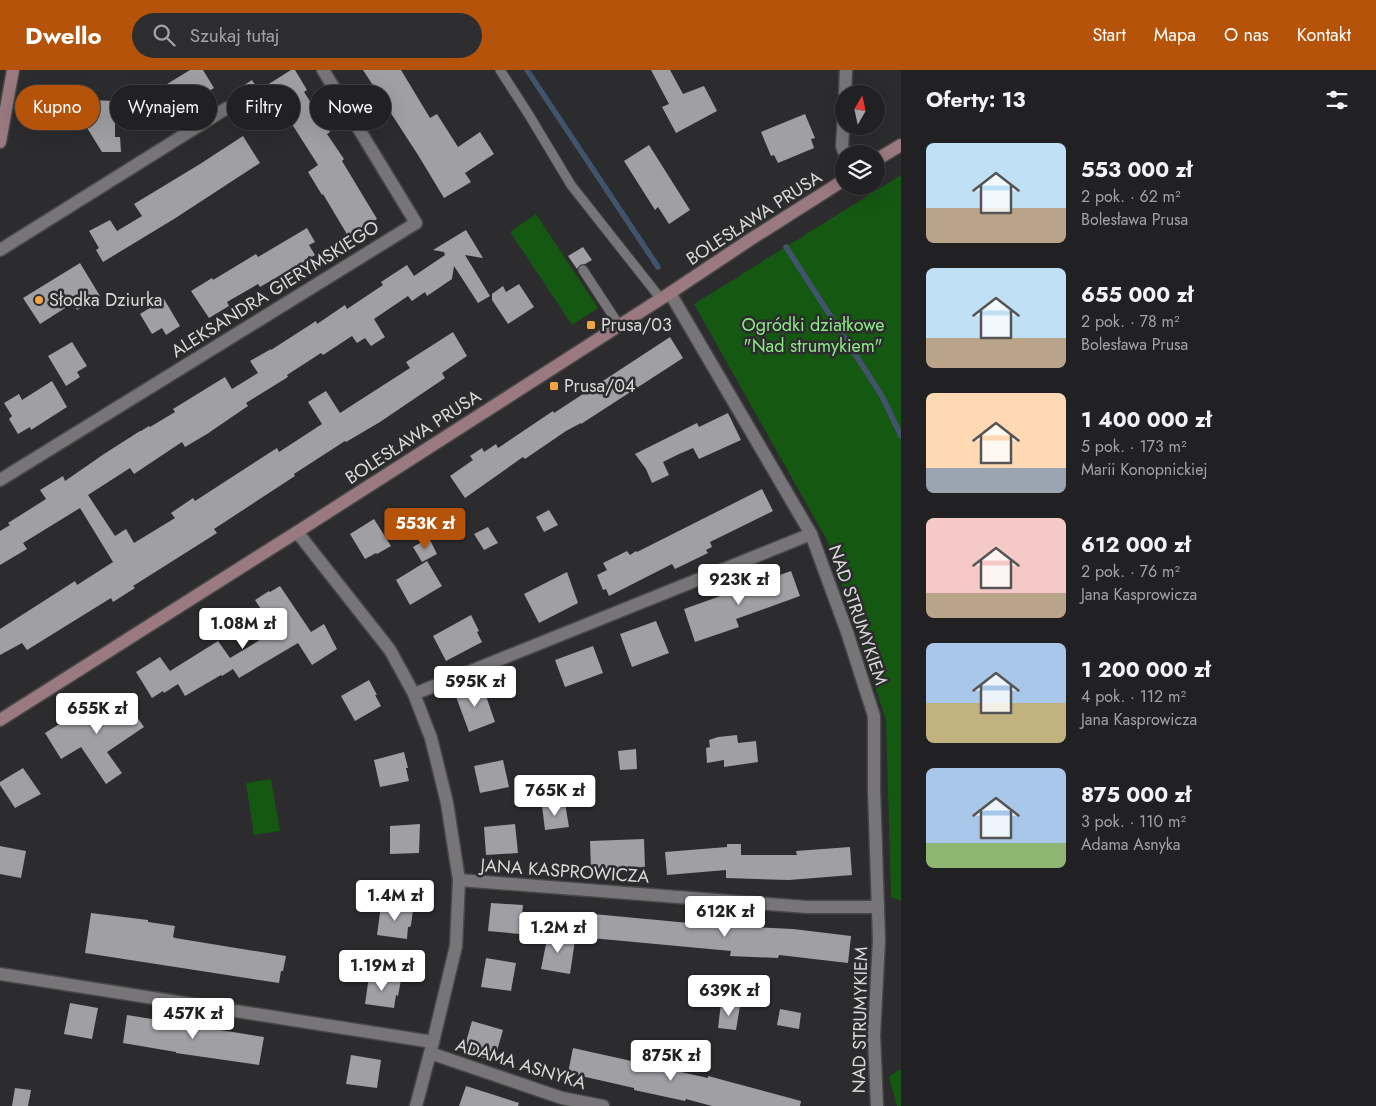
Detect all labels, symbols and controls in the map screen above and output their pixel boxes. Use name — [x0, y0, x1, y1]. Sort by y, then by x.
search box — [132, 13, 482, 58]
text: Dwello — [25, 18, 102, 53]
icon: search — [150, 21, 178, 49]
text: Szukaj tutaj — [190, 22, 280, 49]
text: Start — [1092, 22, 1126, 48]
text: Mapa — [1154, 22, 1196, 48]
text: O nas — [1224, 22, 1269, 48]
text: Kontakt — [1297, 22, 1351, 48]
chip: Kupno — [15, 85, 100, 130]
chip: Wynajem — [110, 85, 217, 130]
chip: Filtry — [227, 85, 300, 130]
chip: Nowe — [310, 85, 391, 130]
north arrow — [835, 85, 885, 135]
map controls — [835, 85, 885, 195]
text: Oferty: 13 — [926, 85, 1026, 115]
icon: filters — [1323, 86, 1351, 114]
button: layers — [835, 145, 885, 195]
text: 553 000 zł — [1081, 155, 1192, 185]
icon: home — [966, 163, 1026, 223]
street label: BOLESŁAWA PRUSA — [681, 164, 827, 272]
text: 2 pok. · 62 m² — [1081, 185, 1181, 208]
text: Bolesława Prusa — [1081, 208, 1188, 231]
street label: ALEKSANDRA GIERYMSKIEGO — [166, 214, 384, 364]
text: 655 000 zł — [1081, 280, 1193, 310]
place label: Słodka Dziurka — [49, 287, 162, 313]
icon: home — [966, 288, 1026, 348]
marker: Słodka Dziurka — [33, 294, 45, 306]
text: 2 pok. · 78 m² — [1081, 310, 1179, 333]
place label: Prusa/03 — [601, 312, 672, 338]
park label: Ogródki działkowe "Nad strumykiem" — [742, 312, 884, 359]
marker: Prusa/03 — [585, 319, 597, 331]
text: Bolesława Prusa — [1081, 333, 1188, 356]
place label: Prusa/04 — [564, 373, 636, 399]
marker: Prusa/04 — [548, 380, 560, 392]
street label: BOLESŁAWA PRUSA — [340, 383, 486, 491]
text: 1 400 000 zł — [1081, 405, 1211, 435]
icon: home — [966, 413, 1026, 473]
text: 5 pok. · 173 m² — [1081, 435, 1187, 458]
text: Marii Konopnickiej — [1081, 458, 1207, 481]
pin: 553K zł — [379, 508, 471, 550]
text: 553K zł — [395, 512, 455, 535]
text: 612 000 zł — [1081, 530, 1190, 560]
icon: home — [966, 538, 1026, 598]
street label: NAD STRUMYKIEM — [822, 541, 894, 689]
text: 2 pok. · 76 m² — [1081, 560, 1180, 583]
pin: 923K zł — [693, 564, 785, 606]
text: 923K zł — [709, 568, 769, 591]
text: Jana Kasprowicza — [1081, 583, 1197, 606]
pin: 1.08M zł — [191, 608, 295, 650]
text: 1.08M zł — [210, 612, 276, 635]
text: 1 200 000 zł — [1081, 655, 1211, 685]
icon: home — [966, 663, 1026, 723]
pin: 595K zł — [429, 666, 521, 708]
text: 595K zł — [445, 670, 505, 693]
text: 4 pok. · 112 m² — [1081, 685, 1186, 708]
pin: 655K zł — [51, 692, 143, 735]
text: 655K zł — [67, 697, 127, 720]
text: Jana Kasprowicza — [1081, 708, 1197, 731]
pin: 765K zł — [509, 774, 601, 817]
text: 765K zł — [525, 779, 585, 802]
text: 875 000 zł — [1081, 780, 1191, 810]
icon: home — [966, 788, 1026, 848]
text: 3 pok. · 110 m² — [1081, 810, 1186, 833]
text: Adama Asnyka — [1081, 833, 1180, 856]
street label: JANA KASPROWICZA — [478, 852, 650, 890]
pin: 1.4M zł — [349, 880, 441, 922]
text: 1.4M zł — [367, 884, 423, 907]
pin: 612K zł — [679, 896, 771, 938]
text: 612K zł — [696, 900, 754, 923]
pin: 1.2M zł — [512, 912, 604, 954]
text: 1.2M zł — [530, 916, 586, 939]
street label: NAD STRUMYKIEM — [846, 946, 874, 1094]
pin: 1.19M zł — [330, 950, 434, 992]
text: 1.19M zł — [350, 954, 414, 977]
pin: 639K zł — [683, 974, 775, 1017]
text: 639K zł — [699, 979, 759, 1002]
pin: 457K zł — [147, 998, 239, 1040]
text: 457K zł — [163, 1002, 223, 1025]
street label: ADAMA ASNYKA — [453, 1032, 590, 1096]
pin: 875K zł — [625, 1040, 717, 1082]
text: 875K zł — [642, 1044, 700, 1067]

